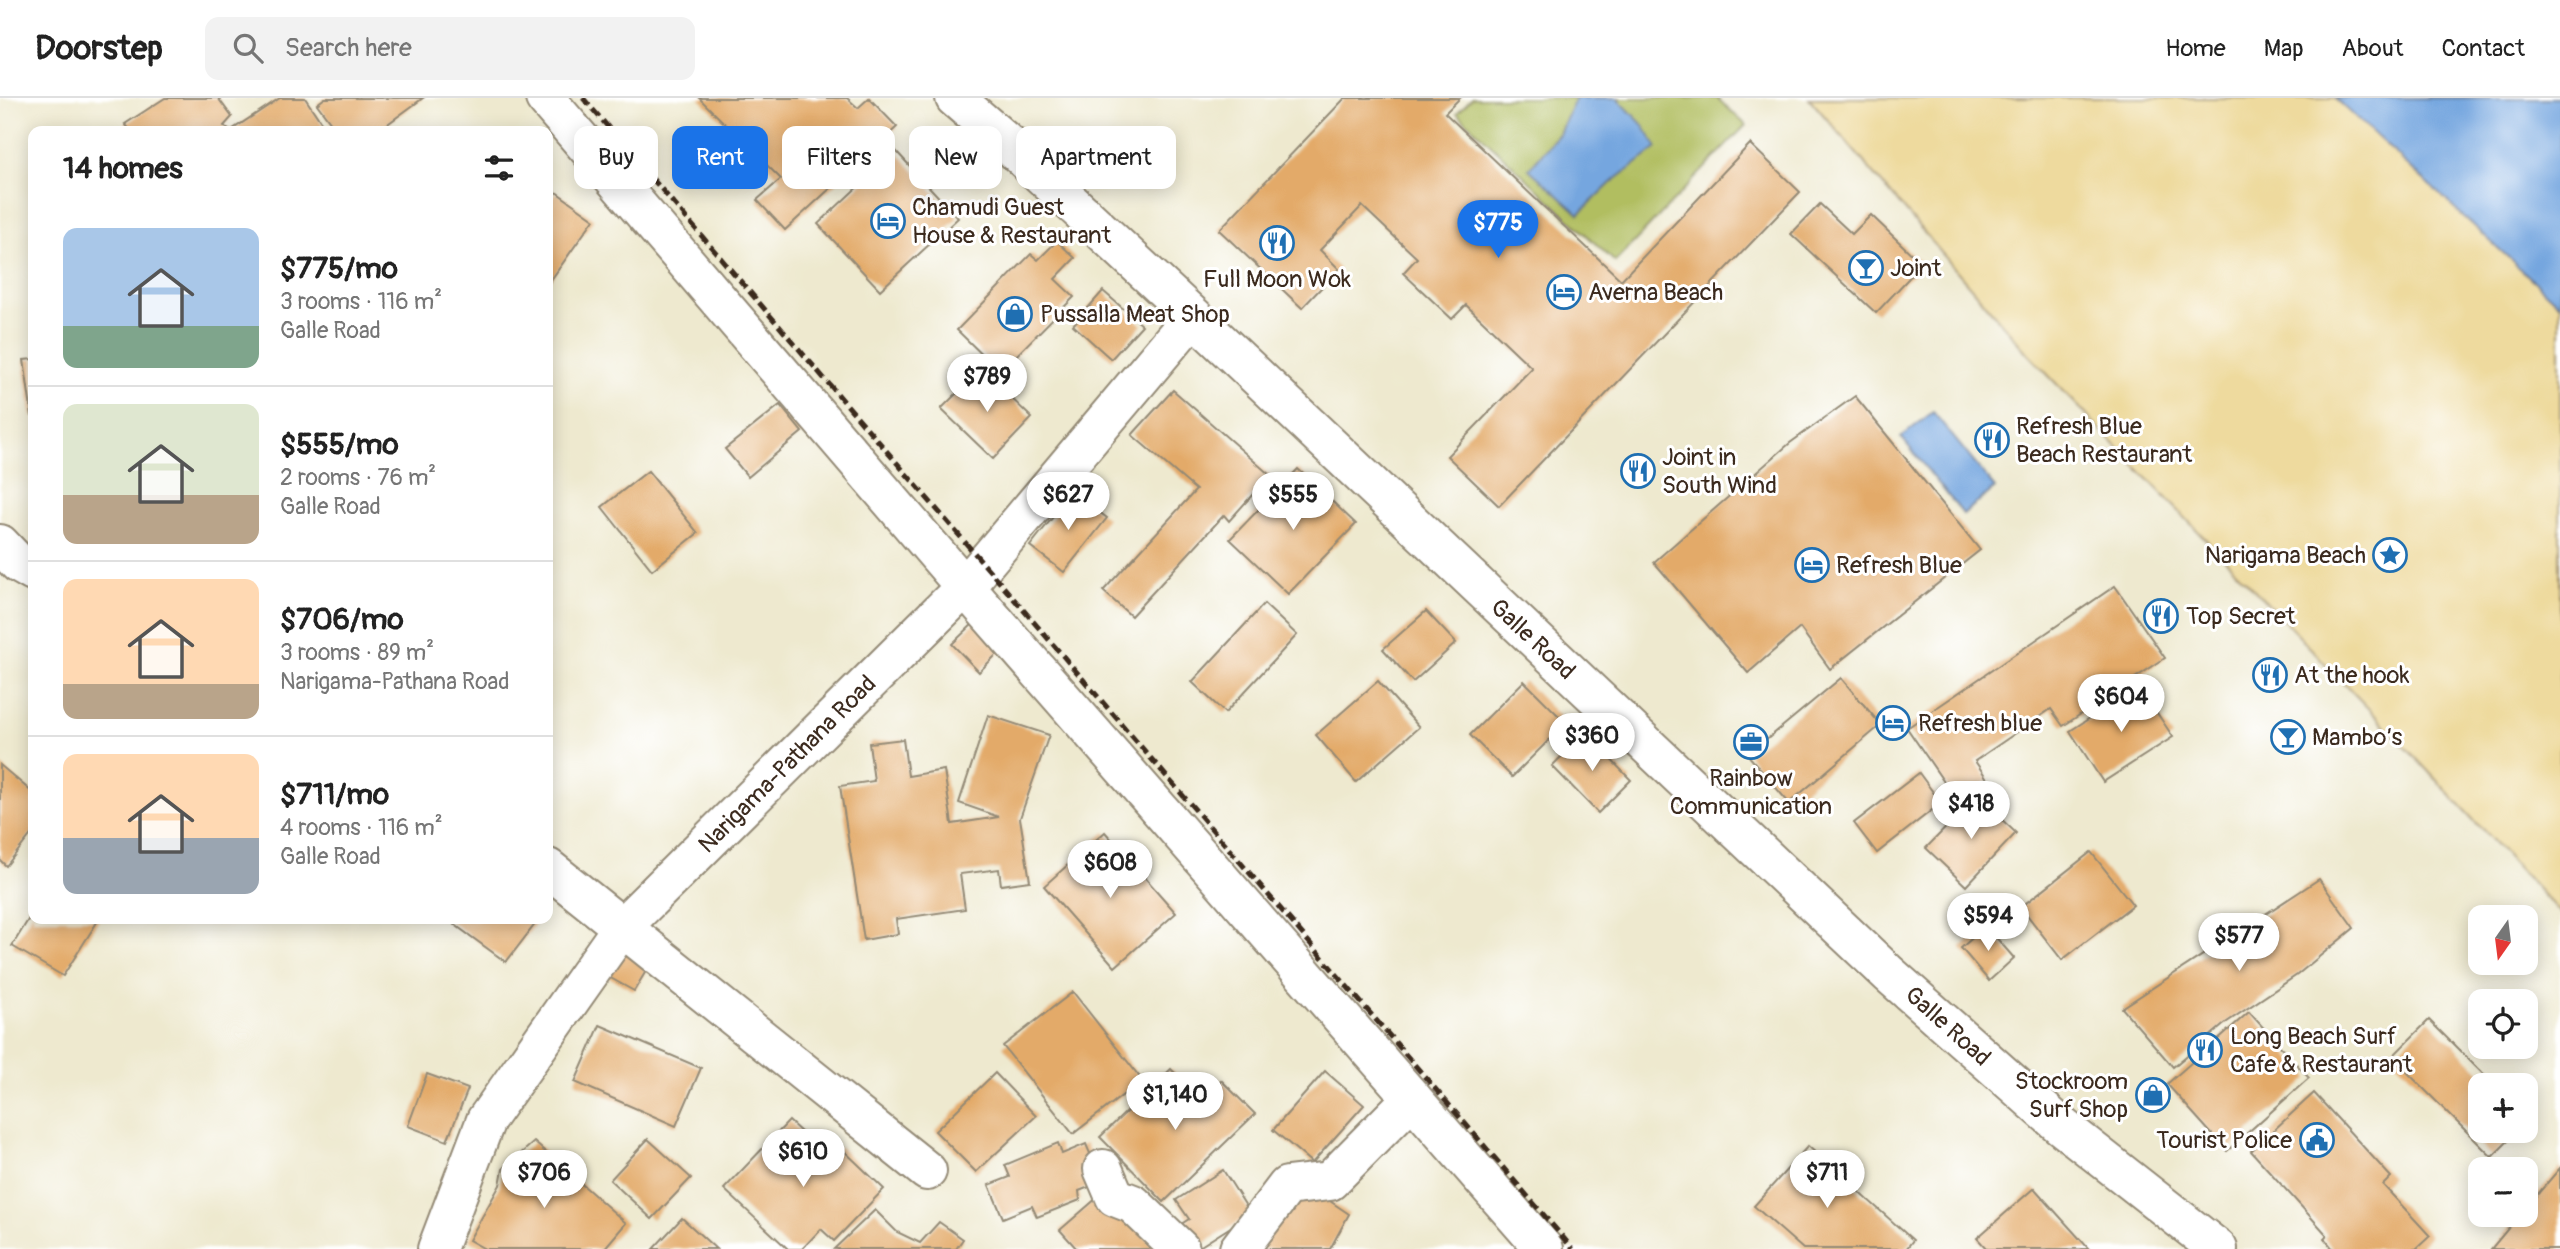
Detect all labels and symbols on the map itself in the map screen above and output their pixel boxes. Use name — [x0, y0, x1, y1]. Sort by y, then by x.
place label: Chamudi Guest House & Restaurant — [912, 193, 1111, 250]
pin: $775 — [1457, 200, 1539, 260]
hotel icon: Chamudi Guest House & Restaurant — [869, 202, 907, 240]
restaurant icon: Full Moon Wok — [1258, 224, 1296, 262]
bar icon: Joint — [1847, 249, 1885, 287]
place label: Joint — [1890, 254, 1942, 283]
place label: Full Moon Wok — [1203, 265, 1351, 294]
hotel icon: Averna Beach — [1545, 273, 1583, 311]
place label: Averna Beach — [1588, 278, 1723, 307]
shop icon: Pussalla Meat Shop — [996, 295, 1034, 333]
place label: Pussalla Meat Shop — [1040, 300, 1230, 329]
pin: $789 — [946, 354, 1028, 414]
place label: Refresh Blue Beach Restaurant — [2016, 412, 2192, 469]
restaurant icon: Refresh Blue Beach Restaurant — [1973, 421, 2011, 459]
place label: Joint in South Wind — [1662, 443, 1777, 500]
restaurant icon: Joint in South Wind — [1619, 452, 1657, 490]
pin: $627 — [1027, 472, 1109, 532]
pin: $555 — [1252, 472, 1334, 532]
place icon: Narigama Beach — [2371, 536, 2409, 574]
place label: Narigama Beach — [2205, 541, 2366, 570]
hotel icon: Refresh Blue — [1793, 546, 1831, 584]
place label: Refresh Blue — [1836, 551, 1962, 580]
street label: Galle Road — [1484, 593, 1581, 686]
restaurant icon: Top Secret — [2142, 597, 2180, 635]
place label: Top Secret — [2186, 602, 2296, 631]
restaurant icon: At the hook — [2251, 656, 2289, 694]
place label: At the hook — [2294, 661, 2409, 690]
street label: Narigama-Pathana Road — [692, 669, 882, 859]
pin: $604 — [2080, 674, 2162, 734]
hotel icon: Refresh blue — [1874, 704, 1912, 742]
place label: Refresh blue — [1918, 709, 2042, 738]
pin: $360 — [1551, 714, 1633, 773]
bar icon: Mambo’s — [2269, 718, 2307, 756]
office icon: Rainbow Communication — [1732, 723, 1770, 761]
place label: Mambo’s — [2312, 723, 2402, 752]
place label: Rainbow Communication — [1670, 764, 1832, 821]
pin: $418 — [1930, 782, 2012, 841]
pin: $608 — [1069, 840, 1151, 900]
pin: $594 — [1947, 894, 2029, 953]
north arrow — [2468, 905, 2538, 975]
pin: $577 — [2198, 914, 2280, 973]
street label: Galle Road — [1899, 980, 1996, 1072]
place label: Long Beach Surf Cafe & Restaurant — [2230, 1022, 2413, 1079]
restaurant icon: Long Beach Surf Cafe & Restaurant — [2186, 1031, 2224, 1069]
place label: Stockroom Surf Shop — [2015, 1067, 2128, 1124]
pin: $1,140 — [1118, 1072, 1232, 1132]
shop icon: Stockroom Surf Shop — [2134, 1076, 2172, 1114]
public building icon: Tourist Police — [2298, 1121, 2336, 1159]
place label: Tourist Police — [2156, 1126, 2292, 1155]
pin: $610 — [762, 1130, 844, 1189]
pin: $706 — [503, 1150, 585, 1210]
pin: $711 — [1786, 1150, 1868, 1210]

